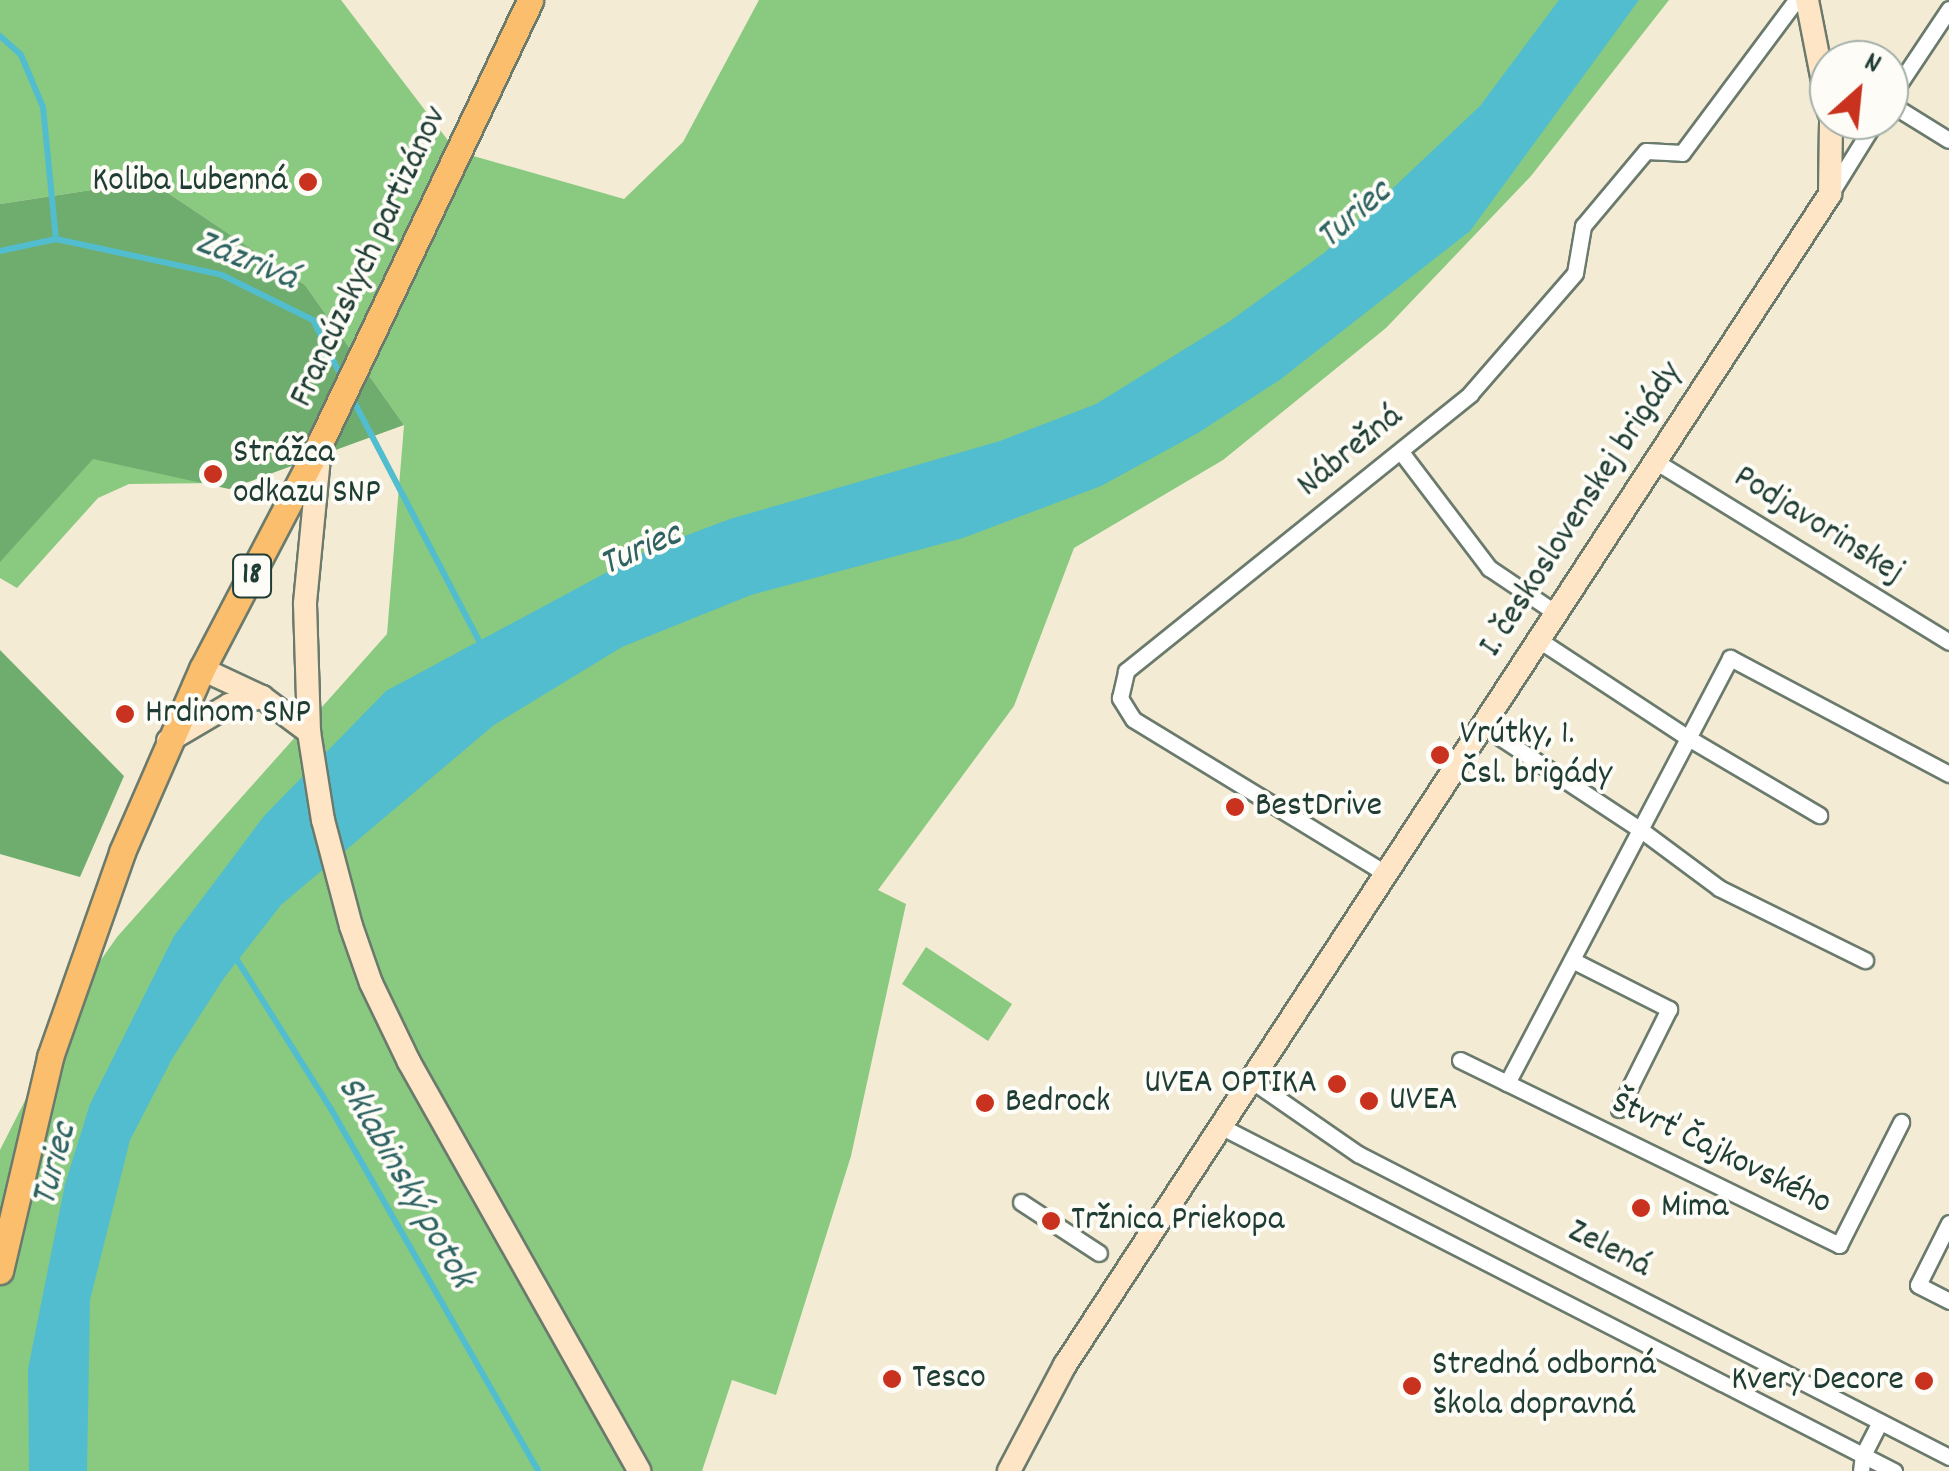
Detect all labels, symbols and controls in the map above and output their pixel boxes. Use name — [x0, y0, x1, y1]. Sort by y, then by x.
north arrow — [1809, 40, 1909, 140]
text: N — [1856, 44, 1887, 86]
street label: Francúzskych partizánov — [282, 100, 458, 414]
place label: Koliba Lubenná — [92, 161, 288, 203]
marker: Koliba Lubenná — [297, 171, 319, 193]
water label: Turiec — [1308, 171, 1402, 261]
water label: Zázrivá — [188, 221, 304, 303]
street label: I. československej brigády — [1471, 355, 1693, 665]
street label: Nábrežná — [1290, 397, 1412, 507]
place label: Strážca odkazu SNP — [233, 433, 381, 515]
street label: Podjavorinskej — [1725, 457, 1911, 595]
marker: Strážca odkazu SNP — [202, 463, 224, 485]
water label: Turiec — [593, 513, 689, 589]
road number: 18 — [232, 549, 272, 603]
place label: Hrdinom SNP — [145, 693, 311, 735]
marker: Hrdinom SNP — [114, 703, 136, 725]
place label: Vrútky, 1. Čsl. brigády — [1460, 714, 1612, 796]
marker: Vrútky, 1. Čsl. brigády — [1429, 744, 1451, 766]
place label: BestDrive — [1255, 786, 1382, 828]
marker: BestDrive — [1224, 796, 1246, 818]
place label: UVEA OPTIKA — [1144, 1063, 1317, 1105]
water label: Sklabinský potok — [325, 1069, 483, 1297]
marker: UVEA OPTIKA — [1326, 1073, 1348, 1095]
place label: UVEA — [1389, 1080, 1458, 1122]
place label: Bedrock — [1005, 1082, 1110, 1124]
street label: Štvrť Čajkovského — [1604, 1083, 1838, 1225]
marker: UVEA — [1358, 1090, 1380, 1112]
marker: Bedrock — [974, 1092, 996, 1114]
water label: Turiec — [23, 1118, 89, 1212]
place label: Mima — [1661, 1187, 1728, 1229]
marker: Mima — [1630, 1197, 1652, 1219]
place label: Tržnica Priekopa — [1071, 1200, 1284, 1242]
marker: Tržnica Priekopa — [1040, 1210, 1062, 1232]
street label: Zelená — [1560, 1211, 1658, 1289]
place label: Stredná odborná škola dopravná — [1432, 1345, 1656, 1427]
place label: Tesco — [912, 1358, 986, 1400]
place label: Kvery Decore — [1731, 1360, 1904, 1402]
marker: Tesco — [881, 1368, 903, 1390]
marker: Kvery Decore — [1913, 1370, 1935, 1392]
marker: Stredná odborná škola dopravná — [1401, 1375, 1423, 1397]

